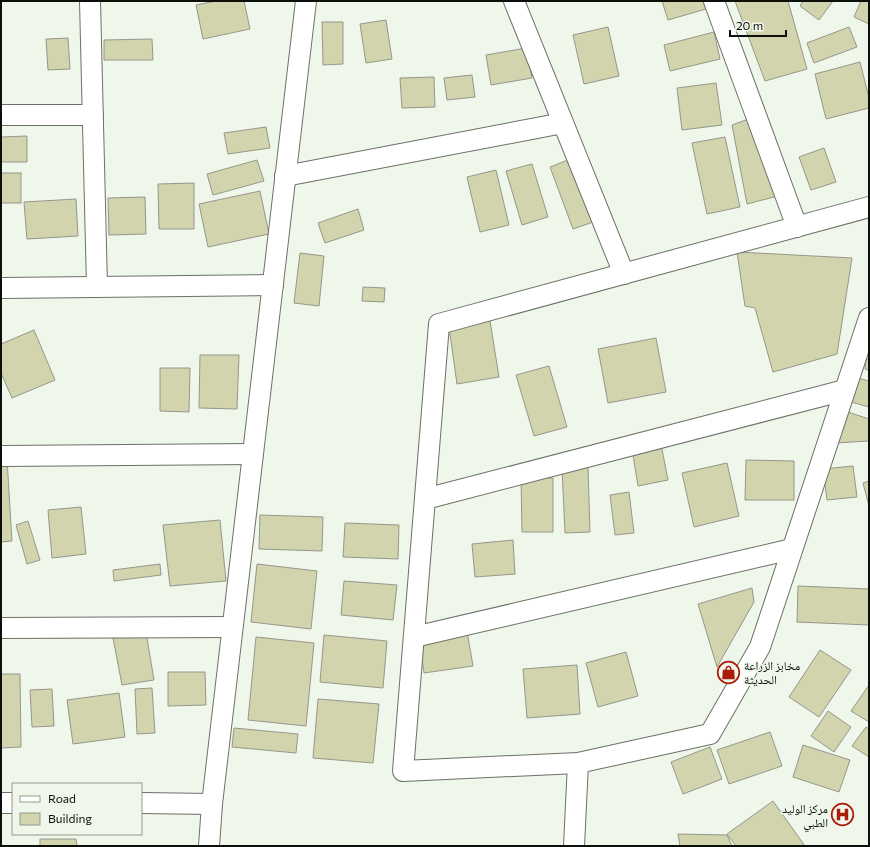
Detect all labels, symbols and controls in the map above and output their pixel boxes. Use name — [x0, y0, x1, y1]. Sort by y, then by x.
scale bar — [730, 12, 786, 38]
text: 20 m — [736, 18, 763, 32]
place label: مخابز الزراعة الحديثة — [744, 658, 800, 687]
shop icon: مخابز الزراعة الحديثة — [715, 659, 741, 685]
legend — [12, 783, 142, 835]
text: Road — [48, 791, 76, 805]
place label: مركز الوليد الطبي — [782, 801, 828, 833]
hospital icon: مركز الوليد الطبي — [830, 802, 856, 828]
text: Building — [48, 811, 92, 825]

